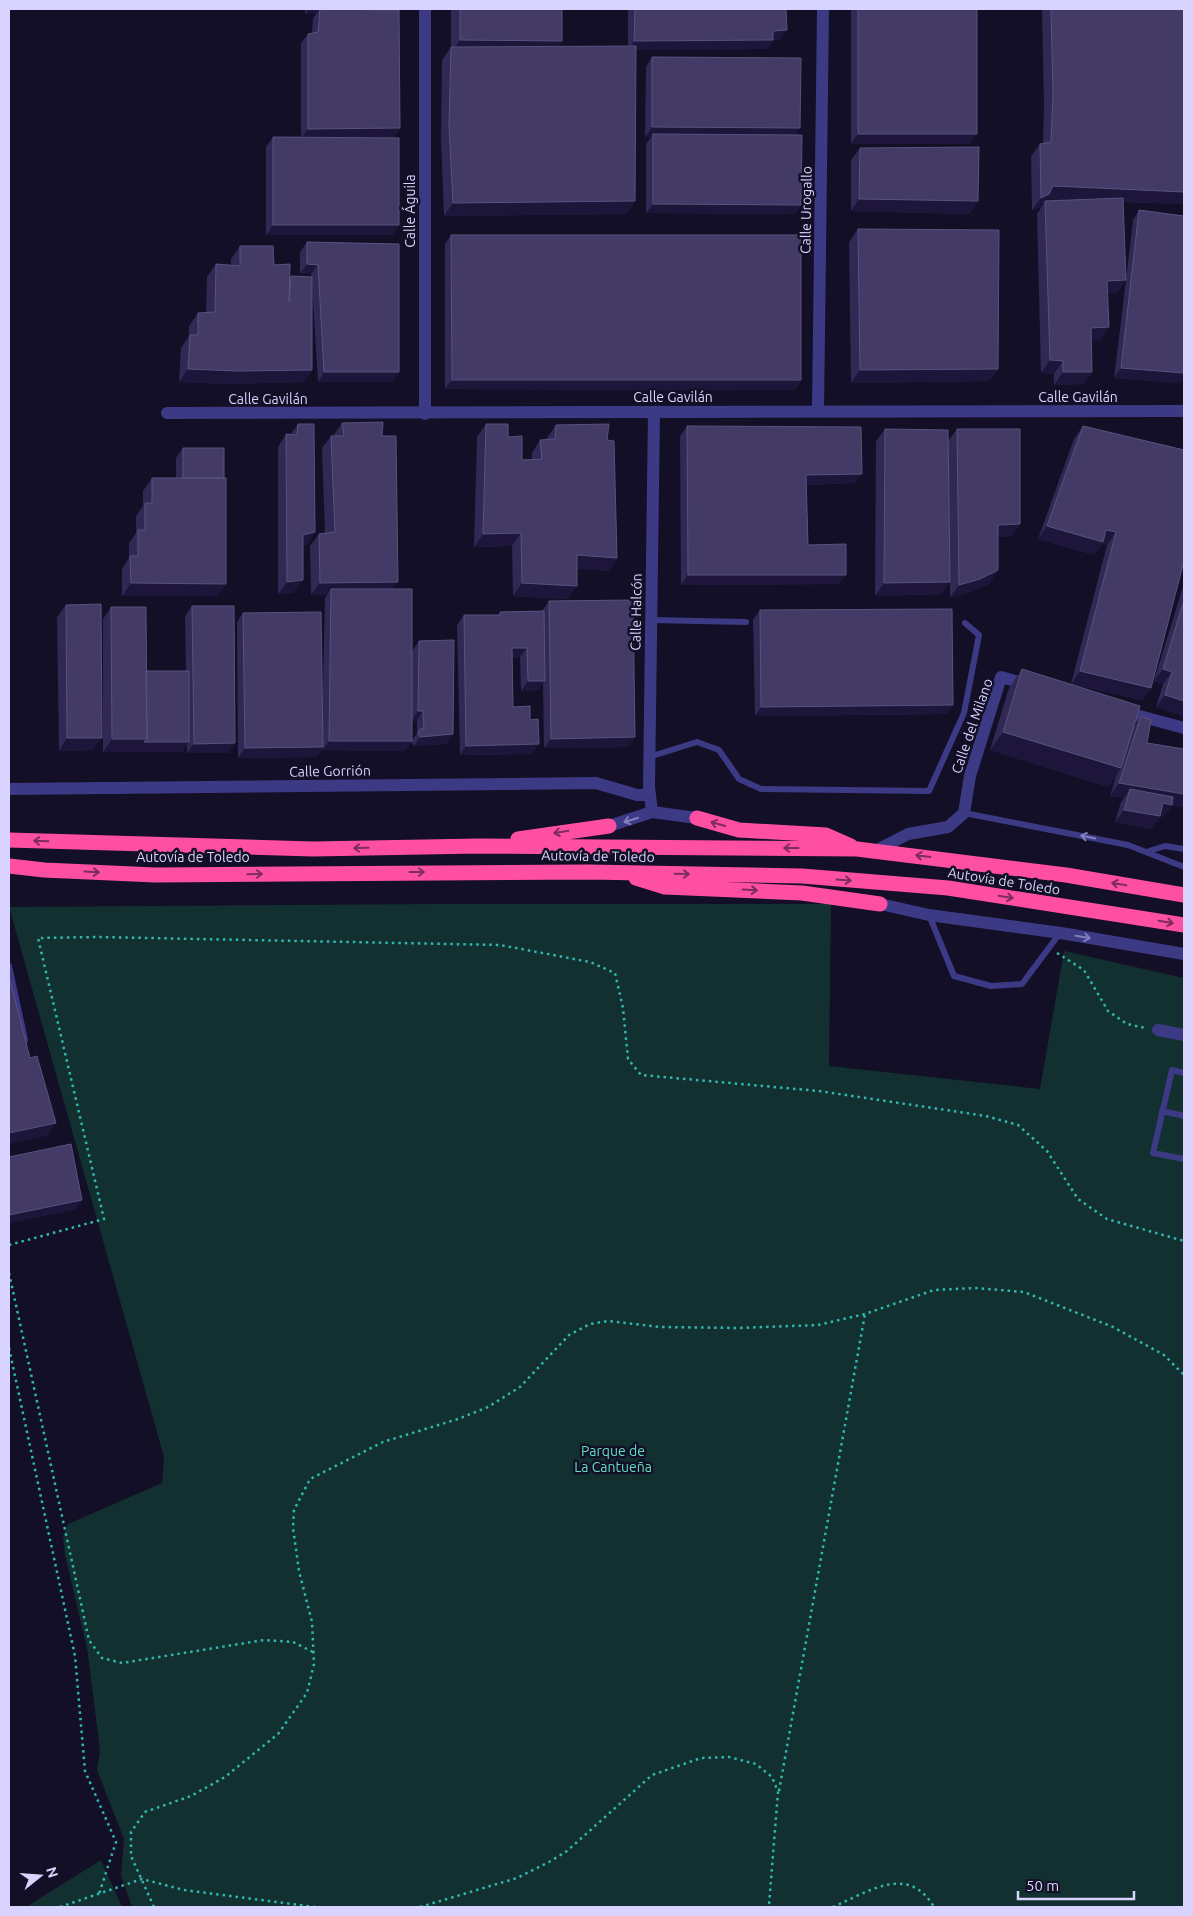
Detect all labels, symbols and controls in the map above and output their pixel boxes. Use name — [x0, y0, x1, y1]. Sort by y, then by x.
street label: Calle Urogallo — [797, 166, 815, 254]
street label: Calle Águila — [401, 174, 418, 248]
street label: Calle Gavilán — [633, 389, 713, 405]
street label: Calle Gavilán — [1038, 389, 1118, 405]
street label: Calle Gavilán — [228, 391, 308, 407]
street label: Calle Halcón — [627, 573, 645, 651]
street label: Calle del Milano — [948, 676, 996, 776]
street label: Calle Gorrión — [289, 762, 371, 780]
one-way arrow — [623, 815, 639, 825]
one-way arrow — [710, 819, 726, 829]
one-way arrow — [553, 828, 569, 838]
one-way arrow — [1080, 832, 1096, 841]
one-way arrow — [33, 836, 49, 845]
one-way arrow — [353, 843, 369, 853]
one-way arrow — [783, 843, 800, 853]
street label: Autovía de Toledo — [541, 847, 655, 865]
street label: Autovía de Toledo — [136, 849, 250, 865]
one-way arrow — [916, 851, 932, 861]
street label: Autovía de Toledo — [947, 864, 1061, 898]
one-way arrow — [84, 867, 100, 876]
one-way arrow — [408, 867, 425, 877]
one-way arrow — [246, 869, 262, 878]
one-way arrow — [674, 869, 690, 879]
one-way arrow — [836, 875, 852, 884]
one-way arrow — [1111, 878, 1127, 888]
one-way arrow — [742, 886, 758, 895]
one-way arrow — [997, 892, 1013, 902]
one-way arrow — [1158, 917, 1174, 927]
one-way arrow — [1075, 932, 1091, 942]
park label: Parque de La Cantueña — [574, 1443, 652, 1475]
north arrow — [15, 1851, 65, 1901]
text: N — [43, 1865, 62, 1880]
scale bar — [1018, 1868, 1134, 1900]
text: 50 m — [1026, 1877, 1059, 1894]

